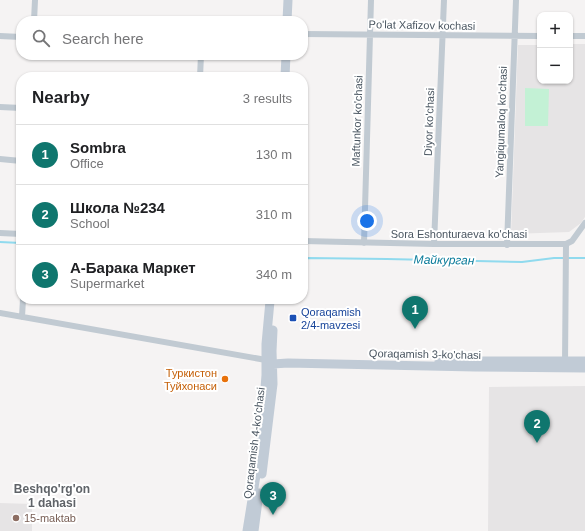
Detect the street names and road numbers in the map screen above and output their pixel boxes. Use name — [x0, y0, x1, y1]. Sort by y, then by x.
street label: Po'lat Xafizov kochasi — [369, 18, 475, 32]
street label: Yangiqumaloq ko'chasi — [493, 66, 509, 178]
street label: Maftunkor ko'chasi — [349, 75, 365, 167]
street label: Diyor ko'chasi — [422, 88, 436, 156]
street label: Sora Eshonturaeva ko'chasi — [391, 228, 527, 240]
street label: Qoraqamish 3-ko'chasi — [369, 347, 481, 361]
street label: Qoraqamish 4-ko'chasi — [241, 387, 267, 499]

